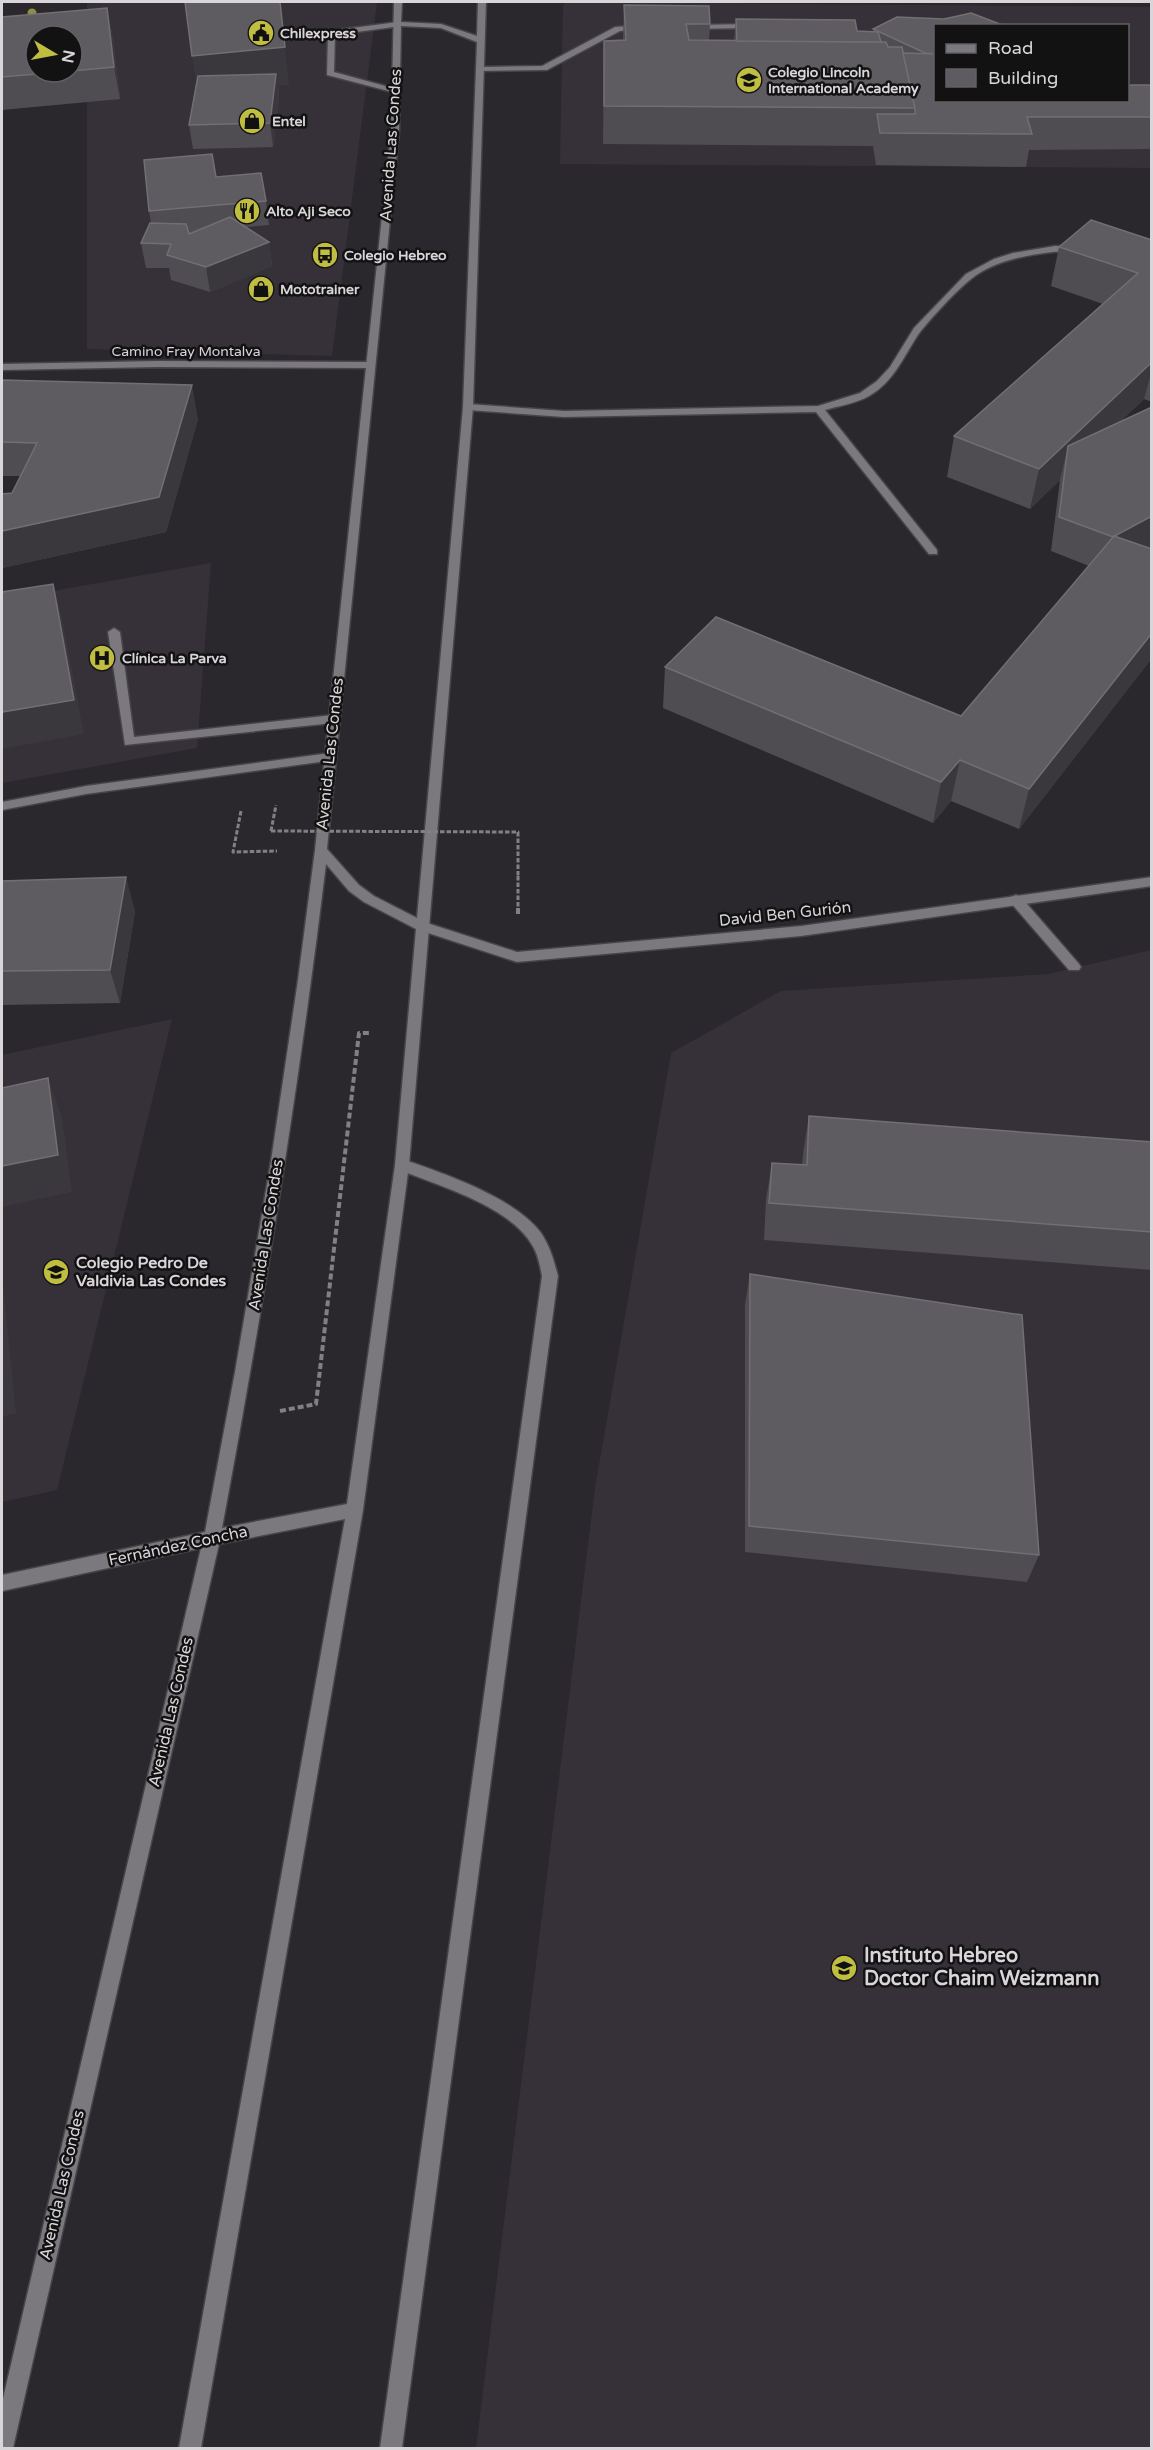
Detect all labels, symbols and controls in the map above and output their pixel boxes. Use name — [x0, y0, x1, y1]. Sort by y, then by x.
public building icon: Chilexpress — [246, 18, 276, 48]
north arrow — [24, 24, 84, 84]
legend — [934, 24, 1129, 102]
place label: Chilexpress — [280, 25, 356, 42]
text: Road — [988, 37, 1033, 59]
text: N — [57, 48, 79, 64]
place label: Colegio Lincoln International Academy — [768, 64, 919, 97]
school or university icon: Colegio Lincoln International Academy — [734, 65, 764, 95]
text: Building — [988, 67, 1058, 89]
street label: Avenida Las Condes — [376, 68, 406, 222]
shop icon: Entel — [237, 106, 267, 136]
place label: Entel — [272, 113, 306, 130]
restaurant icon: Alto Aji Seco — [232, 196, 262, 226]
place label: Alto Aji Seco — [266, 203, 351, 220]
bus stop icon: Colegio Hebreo — [310, 240, 340, 270]
place label: Colegio Hebreo — [344, 247, 447, 264]
shop icon: Mototrainer — [246, 274, 276, 304]
place label: Mototrainer — [280, 281, 360, 298]
street label: Camino Fray Montalva — [111, 343, 261, 360]
hospital icon: Clínica La Parva — [87, 643, 117, 673]
place label: Clínica La Parva — [122, 650, 227, 667]
street label: Avenida Las Condes — [312, 677, 348, 831]
street label: David Ben Gurión — [718, 897, 852, 931]
street label: Avenida Las Condes — [244, 1158, 288, 1312]
place label: Colegio Pedro De Valdivia Las Condes — [76, 1253, 226, 1291]
school or university icon: Colegio Pedro De Valdivia Las Condes — [41, 1257, 71, 1287]
street label: Fernández Concha — [107, 1521, 249, 1571]
street label: Avenida Las Condes — [144, 1635, 198, 1789]
place label: Instituto Hebreo Doctor Chaim Weizmann — [864, 1944, 1099, 1991]
school or university icon: Instituto Hebreo Doctor Chaim Weizmann — [829, 1953, 859, 1983]
street label: Avenida Las Condes — [35, 2108, 89, 2262]

